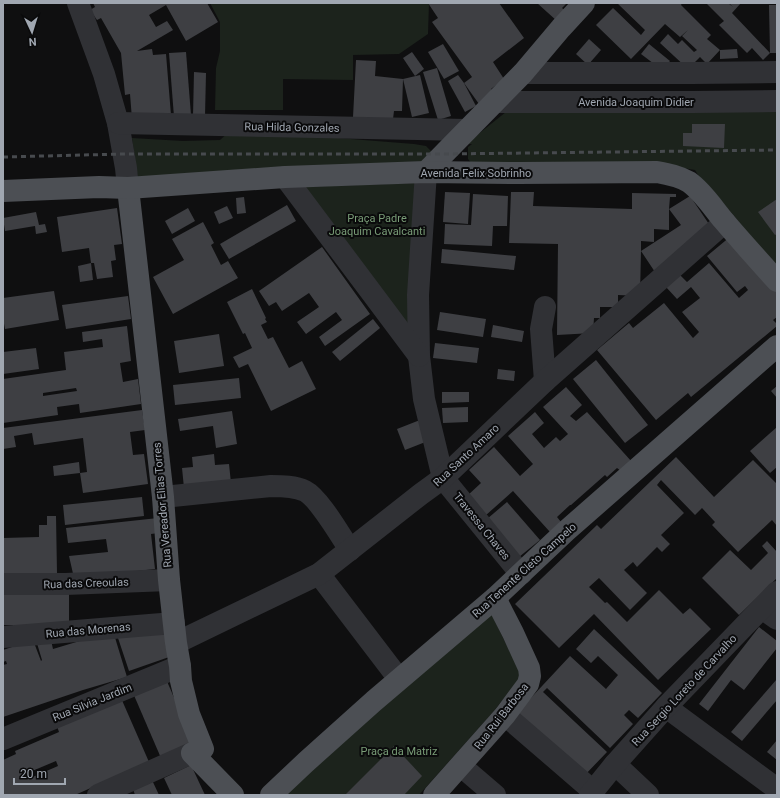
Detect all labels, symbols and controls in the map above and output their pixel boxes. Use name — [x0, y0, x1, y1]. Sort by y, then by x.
north arrow — [12, 12, 52, 52]
text: N — [28, 35, 37, 48]
street label: Avenida Joaquim Didier — [578, 96, 694, 109]
street label: Rua Hilda Gonzales — [244, 120, 340, 135]
street label: Avenida Felix Sobrinho — [421, 167, 531, 180]
park label: Praça Padre Joaquim Cavalcanti — [329, 212, 425, 238]
street label: Rua Santo Amaro — [431, 422, 502, 489]
street label: Rua Vereador Elias Torres — [151, 442, 174, 568]
street label: Travessa Chaves — [451, 490, 513, 563]
street label: Rua Tenente Cleto Campelo — [470, 520, 579, 620]
street label: Rua das Creoulas — [43, 576, 129, 591]
street label: Rua das Morenas — [45, 620, 131, 641]
street label: Rua Sergio Loreto de Carvalho — [629, 632, 739, 749]
street label: Rua Silvia Jardim — [51, 681, 134, 724]
street label: Rua Rui Barbosa — [471, 681, 531, 752]
park label: Praça da Matriz — [361, 745, 438, 758]
scale bar — [14, 760, 65, 786]
text: 20 m — [20, 767, 47, 781]

